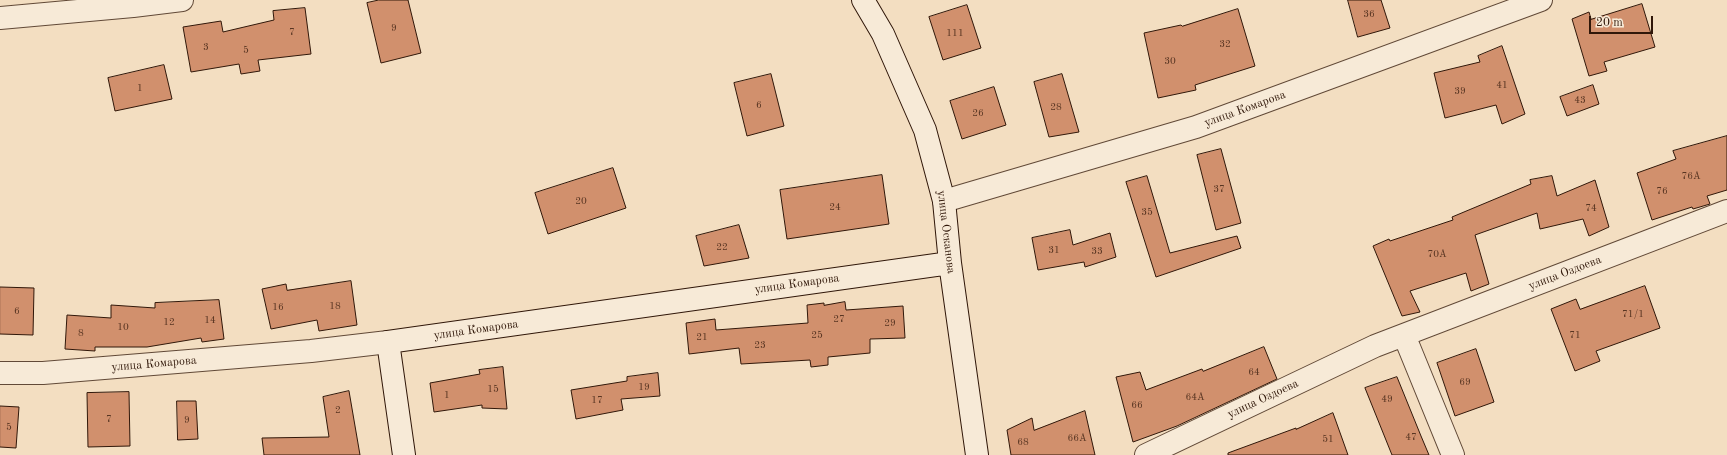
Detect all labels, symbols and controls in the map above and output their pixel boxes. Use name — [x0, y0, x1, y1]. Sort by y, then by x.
house number: 36 — [1363, 8, 1375, 20]
scale bar — [1591, 8, 1655, 34]
text: 20 m — [1596, 17, 1623, 29]
house number: 9 — [391, 22, 397, 34]
house number: 7 — [289, 26, 295, 38]
house number: 111 — [946, 27, 964, 39]
house number: 32 — [1219, 38, 1231, 50]
house number: 3 — [203, 41, 209, 53]
house number: 5 — [243, 44, 249, 56]
house number: 30 — [1164, 55, 1176, 67]
house number: 41 — [1496, 79, 1508, 91]
house number: 1 — [137, 82, 143, 94]
house number: 39 — [1454, 85, 1466, 97]
street label: улица Комарова — [1202, 88, 1288, 130]
house number: 43 — [1574, 94, 1586, 106]
house number: 6 — [756, 99, 762, 111]
house number: 28 — [1050, 101, 1062, 113]
house number: 26 — [972, 107, 984, 119]
house number: 76А — [1681, 170, 1701, 182]
house number: 37 — [1213, 183, 1225, 195]
house number: 76 — [1656, 185, 1668, 197]
street label: улица Осканова — [934, 190, 958, 274]
house number: 20 — [575, 195, 587, 207]
house number: 24 — [829, 201, 841, 213]
house number: 74 — [1585, 202, 1597, 214]
house number: 35 — [1141, 206, 1153, 218]
house number: 22 — [716, 241, 728, 253]
house number: 31 — [1048, 244, 1060, 256]
house number: 33 — [1091, 245, 1103, 257]
house number: 70А — [1427, 248, 1447, 260]
street label: улица Оздоева — [1527, 253, 1603, 293]
street label: улица Комарова — [754, 271, 840, 297]
house number: 18 — [329, 300, 341, 312]
house number: 16 — [272, 301, 284, 313]
house number: 6 — [14, 305, 20, 317]
house number: 71/1 — [1622, 308, 1644, 320]
house number: 27 — [833, 313, 845, 325]
house number: 14 — [204, 314, 216, 326]
house number: 12 — [163, 316, 175, 328]
street label: улица Комарова — [433, 317, 519, 343]
house number: 29 — [884, 317, 896, 329]
house number: 10 — [117, 321, 129, 333]
house number: 8 — [78, 327, 84, 339]
house number: 25 — [811, 329, 823, 341]
house number: 71 — [1569, 329, 1581, 341]
house number: 21 — [696, 331, 708, 343]
house number: 23 — [754, 339, 766, 351]
street label: улица Комарова — [111, 353, 197, 375]
house number: 64 — [1248, 366, 1260, 378]
street label: улица Оздоева — [1225, 376, 1301, 422]
house number: 69 — [1459, 376, 1471, 388]
house number: 19 — [638, 381, 650, 393]
house number: 15 — [487, 383, 499, 395]
house number: 1 — [444, 389, 450, 401]
house number: 64А — [1185, 391, 1205, 403]
house number: 49 — [1381, 393, 1393, 405]
house number: 17 — [591, 394, 603, 406]
house number: 66 — [1131, 399, 1143, 411]
house number: 2 — [335, 404, 341, 416]
house number: 7 — [106, 413, 112, 425]
house number: 9 — [184, 414, 190, 426]
house number: 5 — [6, 421, 12, 433]
house number: 47 — [1405, 431, 1417, 443]
house number: 66А — [1067, 432, 1087, 444]
house number: 51 — [1322, 433, 1334, 445]
house number: 68 — [1017, 436, 1029, 448]

